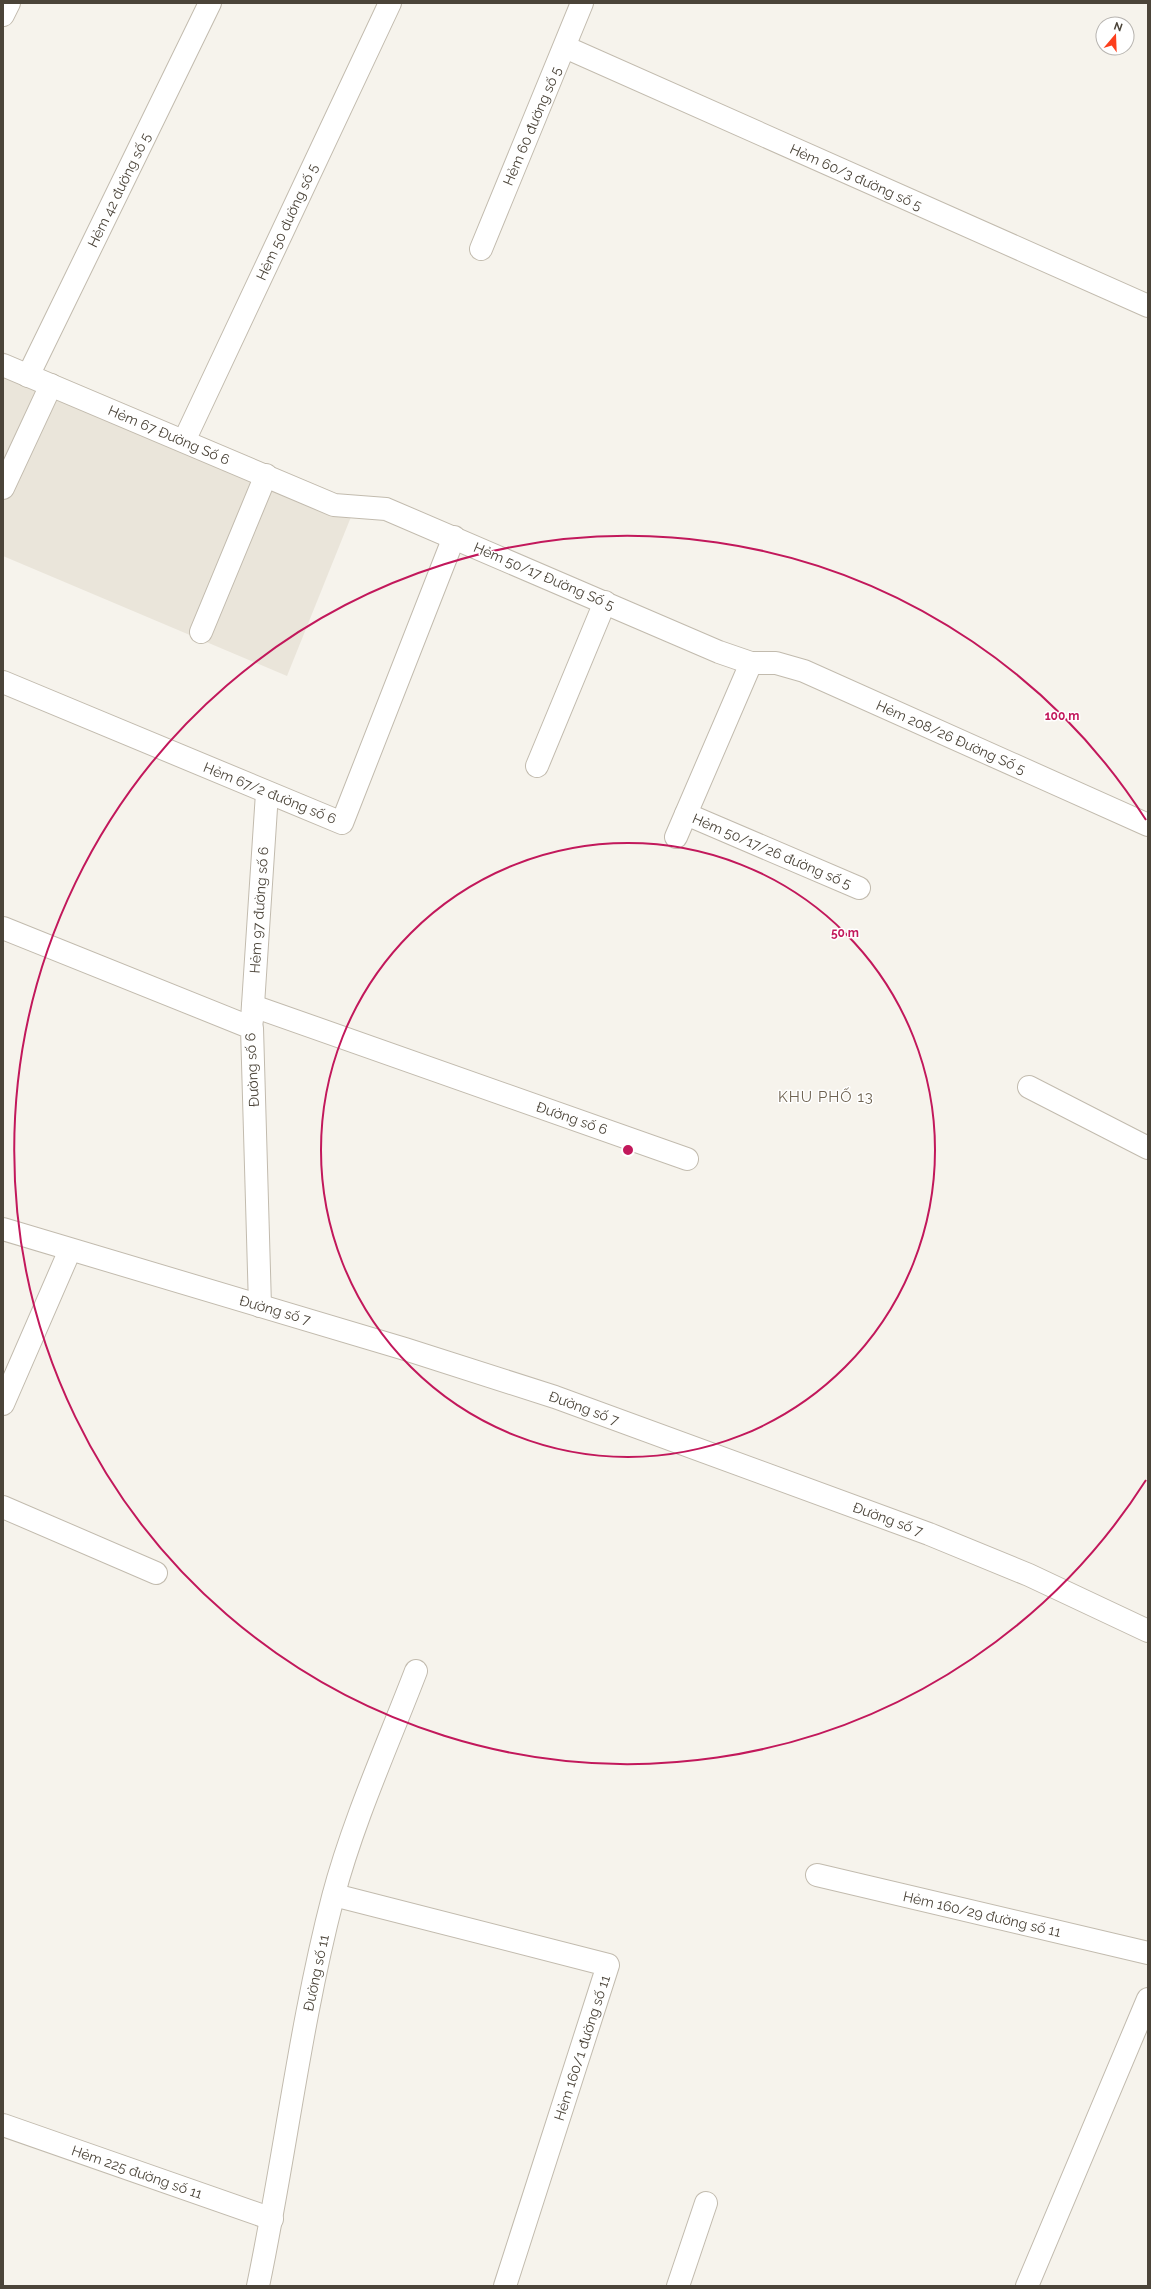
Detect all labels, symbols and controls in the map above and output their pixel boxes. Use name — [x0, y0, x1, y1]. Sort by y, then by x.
north arrow — [1095, 16, 1135, 56]
text: N — [1112, 20, 1124, 35]
street label: Hẻm 60 đường số 5 — [500, 64, 564, 188]
street label: Hẻm 42 đường số 5 — [84, 130, 154, 250]
street label: Hẻm 60/3 đường số 5 — [787, 141, 925, 214]
street label: Hẻm 50 đường số 5 — [253, 161, 321, 283]
street label: Hẻm 67 Đường Số 6 — [106, 402, 232, 468]
street label: Hẻm 50/17 Đường Số 5 — [471, 539, 617, 613]
street label: Hẻm 208/26 Đường Số 5 — [874, 697, 1028, 777]
text: 100 m — [1045, 709, 1079, 723]
street label: Hẻm 67/2 đường số 6 — [201, 759, 339, 827]
street label: Hẻm 50/17/26 đường số 5 — [690, 810, 854, 892]
street label: Hẻm 97 đường số 6 — [247, 846, 271, 974]
text: 50 m — [831, 926, 859, 940]
street label: Đường số 6 — [242, 1033, 262, 1107]
district label: KHU PHỐ 13 — [778, 1087, 874, 1106]
street label: Đường số 6 — [534, 1098, 610, 1138]
centre of rings — [621, 1143, 635, 1157]
street label: Đường số 7 — [238, 1292, 313, 1328]
street label: Đường số 7 — [547, 1388, 622, 1428]
street label: Đường số 7 — [851, 1499, 926, 1539]
street label: Hẻm 160/29 đường số 11 — [902, 1888, 1062, 1940]
street label: Đường số 11 — [300, 1933, 332, 2013]
street label: Hẻm 160/1 đường số 11 — [551, 1973, 613, 2123]
street label: Hẻm 225 đường số 11 — [70, 2142, 204, 2202]

